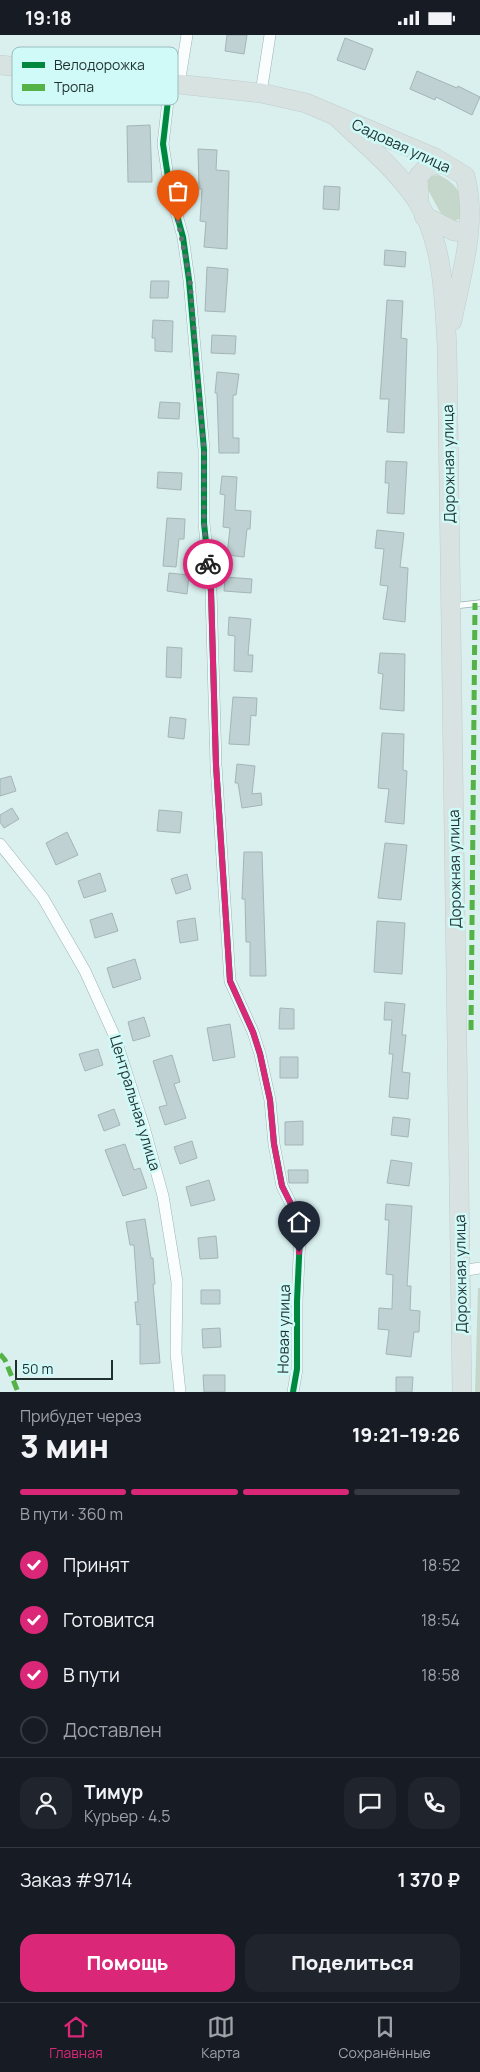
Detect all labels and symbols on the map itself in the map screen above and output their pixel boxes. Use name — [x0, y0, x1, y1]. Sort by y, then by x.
legend — [12, 47, 178, 105]
text: Велодорожка — [54, 55, 145, 74]
text: Тропа — [54, 77, 94, 96]
street label: Садовая улица — [348, 113, 454, 178]
pin — [157, 170, 199, 221]
street label: Дорожная улица — [437, 404, 460, 524]
courier — [183, 539, 233, 589]
street label: Дорожная улица — [443, 809, 466, 929]
street label: Центральная улица — [105, 1033, 166, 1173]
pin — [278, 1201, 320, 1252]
street label: Дорожная улица — [449, 1214, 472, 1334]
street label: Новая улица — [272, 1284, 295, 1374]
scale bar — [15, 1357, 112, 1380]

